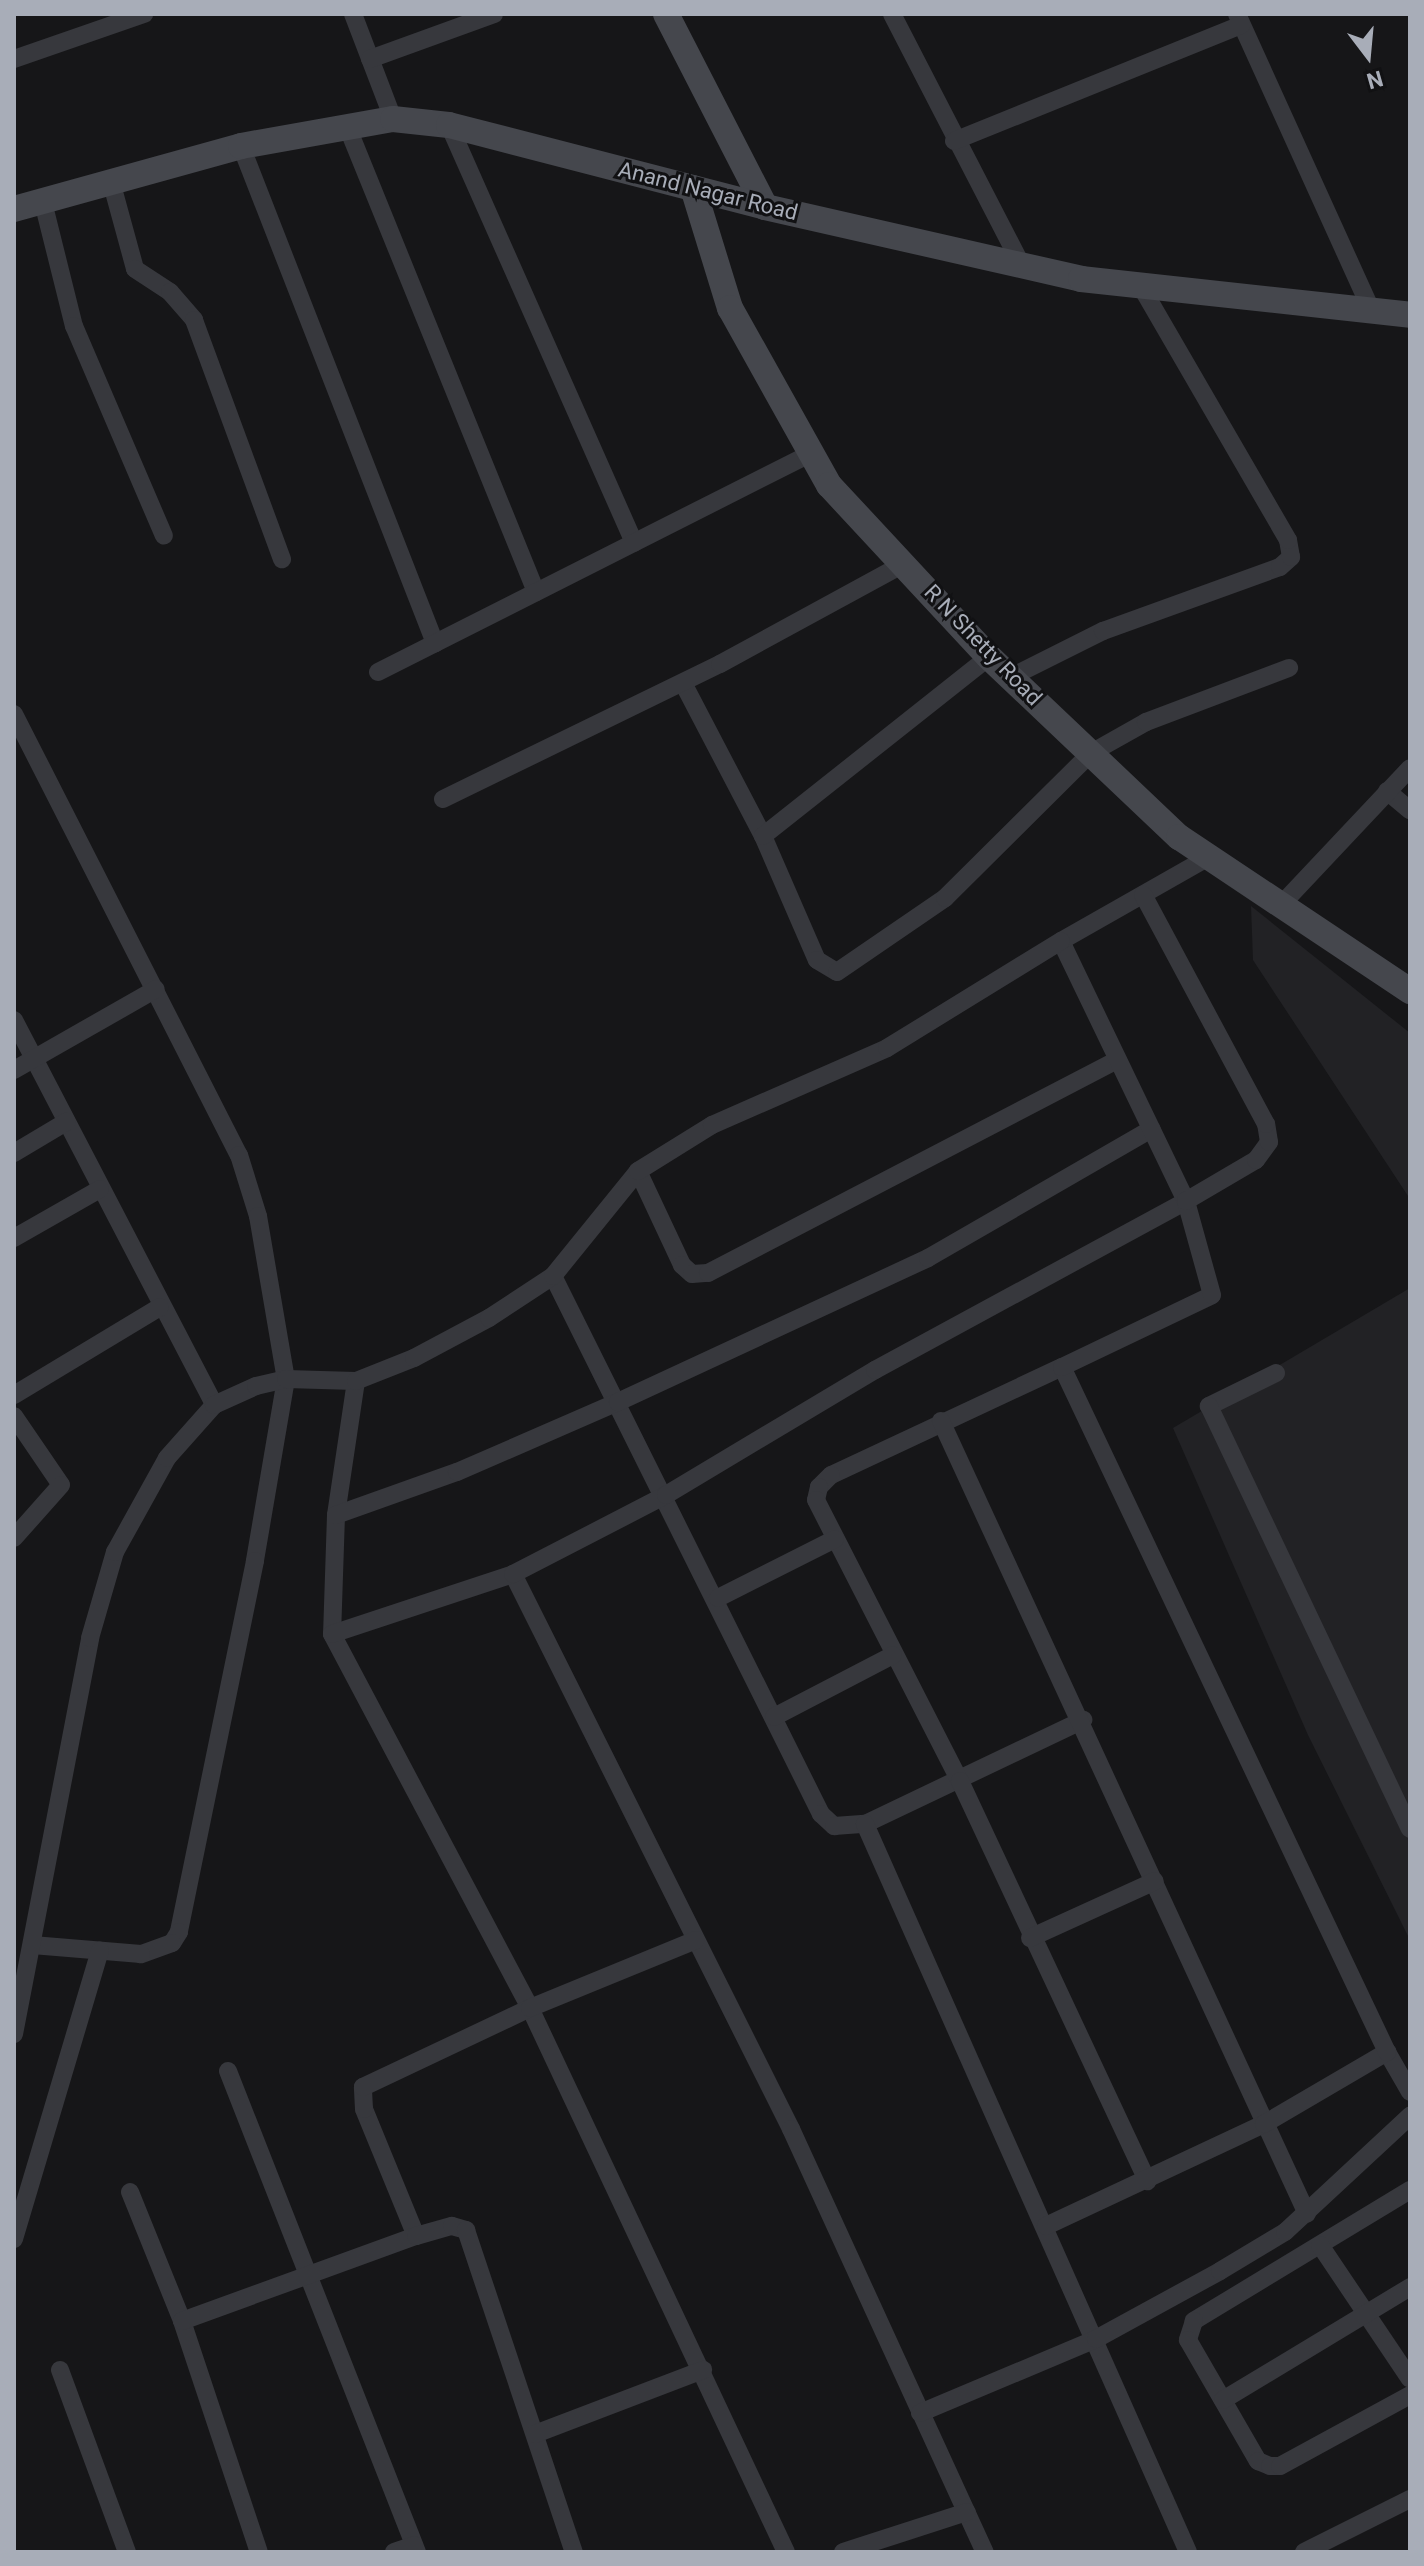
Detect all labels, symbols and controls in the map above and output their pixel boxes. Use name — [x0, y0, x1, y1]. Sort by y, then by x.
north arrow — [1328, 16, 1408, 96]
text: N — [1364, 65, 1386, 94]
street label: Anand Nagar Road — [616, 156, 800, 226]
street label: R N Shetty Road — [919, 579, 1047, 711]

